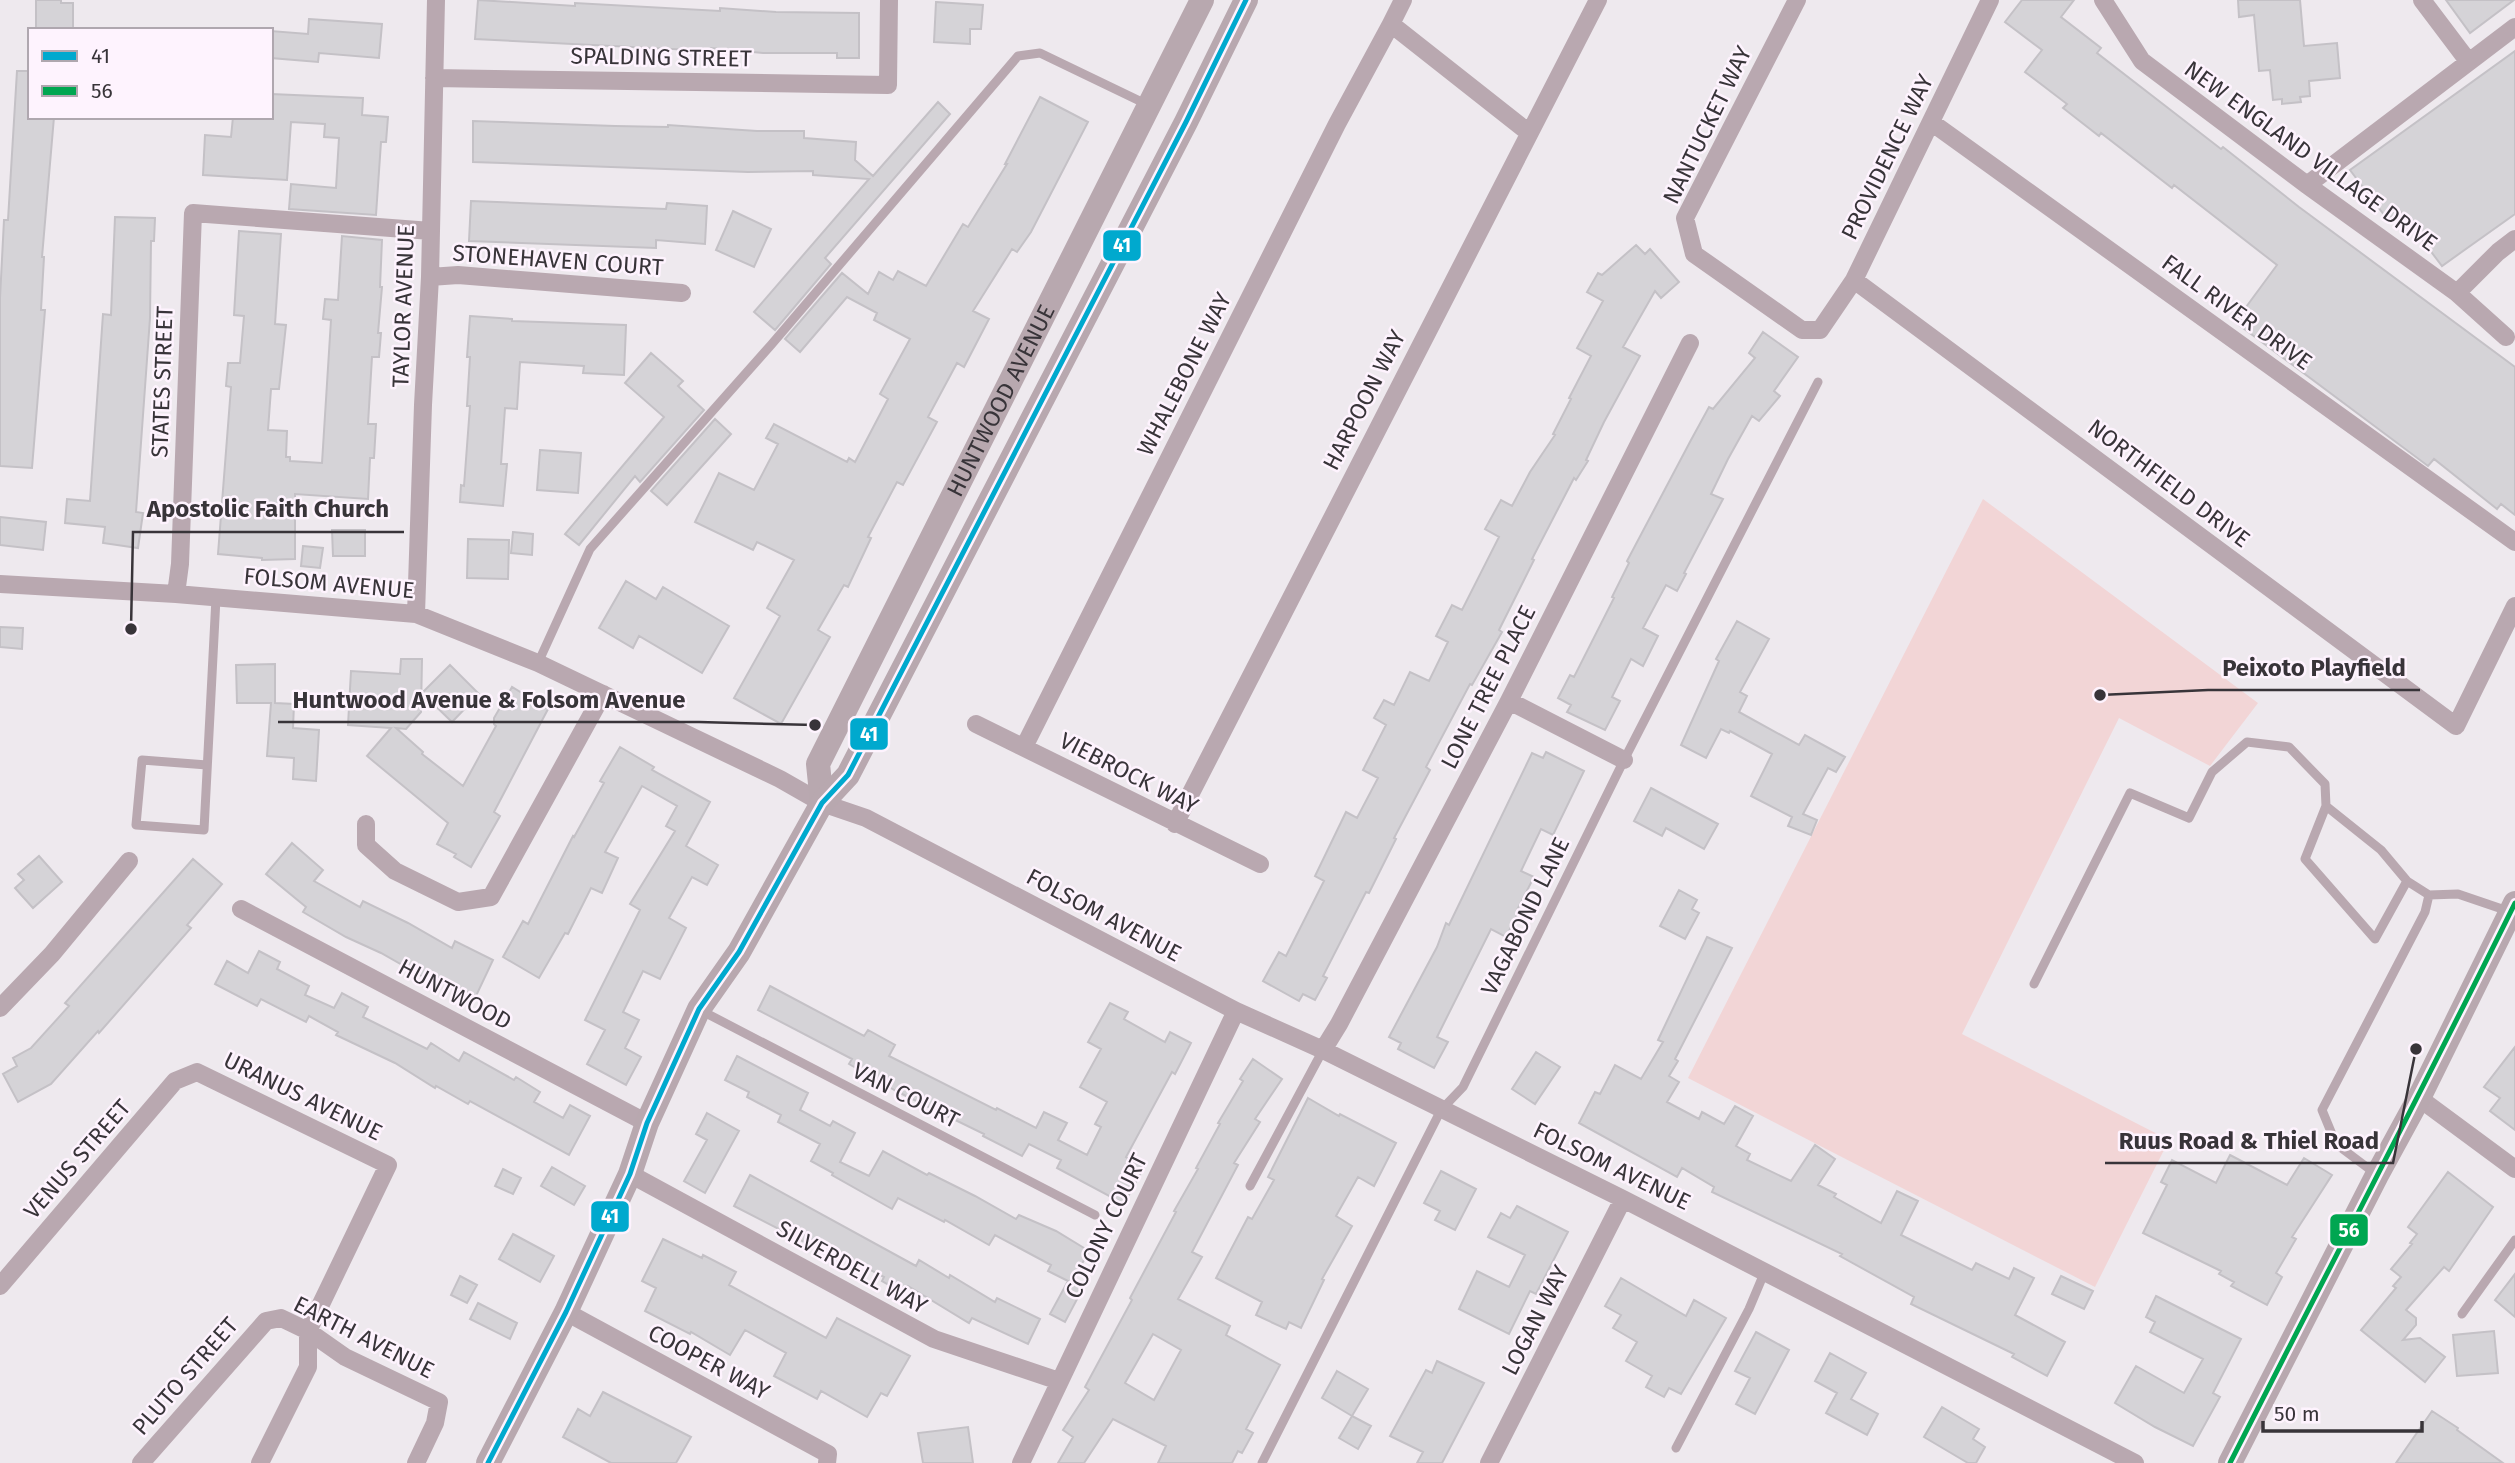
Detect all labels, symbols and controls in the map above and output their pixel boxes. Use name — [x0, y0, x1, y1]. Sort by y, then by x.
legend — [28, 28, 273, 119]
street label: SPALDING STREET — [570, 41, 752, 73]
street label: NANTUCKET WAY — [1657, 41, 1757, 208]
text: 41 — [91, 43, 110, 69]
street label: NEW ENGLAND VILLAGE DRIVE — [2179, 55, 2443, 257]
street label: PROVIDENCE WAY — [1835, 70, 1939, 244]
text: 56 — [91, 78, 113, 104]
street label: TAYLOR AVENUE — [386, 224, 420, 388]
line badge: 41 — [1102, 229, 1142, 262]
text: 41 — [1113, 234, 1131, 257]
street label: STONEHAVEN COURT — [452, 239, 664, 281]
street label: FALL RIVER DRIVE — [2156, 248, 2318, 376]
street label: WHALEBONE WAY — [1131, 287, 1237, 460]
street label: HUNTWOOD AVENUE — [941, 300, 1061, 501]
street label: STATES STREET — [145, 306, 179, 458]
street label: HARPOON WAY — [1317, 325, 1411, 475]
street label: NORTHFIELD DRIVE — [2082, 413, 2256, 553]
callout: Apostolic Faith Church — [133, 487, 404, 532]
text: Apostolic Faith Church — [146, 495, 389, 523]
street label: FOLSOM AVENUE — [242, 562, 416, 604]
street label: LONE TREE PLACE — [1435, 600, 1541, 774]
callout: Peixoto Playfield — [2208, 645, 2420, 690]
text: Peixoto Playfield — [2222, 654, 2406, 682]
callout: Huntwood Avenue & Folsom Avenue — [278, 677, 699, 722]
text: Huntwood Avenue & Folsom Avenue — [293, 686, 685, 714]
line badge: 41 — [849, 717, 889, 751]
text: 41 — [860, 723, 878, 746]
street label: VIEBROCK WAY — [1055, 726, 1203, 820]
street label: VAGABOND LANE — [1475, 832, 1575, 1000]
street label: FOLSOM AVENUE — [1022, 862, 1186, 968]
street label: HUNTWOOD — [394, 953, 516, 1035]
street label: URANUS AVENUE — [219, 1046, 387, 1146]
street label: VAN COURT — [848, 1056, 964, 1134]
street label: VENUS STREET — [18, 1094, 136, 1224]
street label: FOLSOM AVENUE — [1529, 1116, 1695, 1216]
callout: Ruus Road & Thiel Road — [2105, 1118, 2393, 1163]
text: Ruus Road & Thiel Road — [2119, 1127, 2379, 1155]
street label: COLONY COURT — [1059, 1149, 1153, 1303]
line badge: 41 — [590, 1200, 630, 1233]
text: 41 — [601, 1205, 619, 1228]
line badge: 56 — [2329, 1213, 2369, 1247]
street label: SILVERDELL WAY — [772, 1214, 932, 1320]
text: 56 — [2339, 1219, 2360, 1242]
street label: LOGAN WAY — [1495, 1260, 1575, 1380]
street label: EARTH AVENUE — [289, 1290, 439, 1384]
street label: PLUTO STREET — [126, 1311, 244, 1441]
street label: COOPER WAY — [643, 1318, 775, 1406]
scale bar — [2263, 1390, 2422, 1434]
text: 50 m — [2274, 1401, 2320, 1427]

